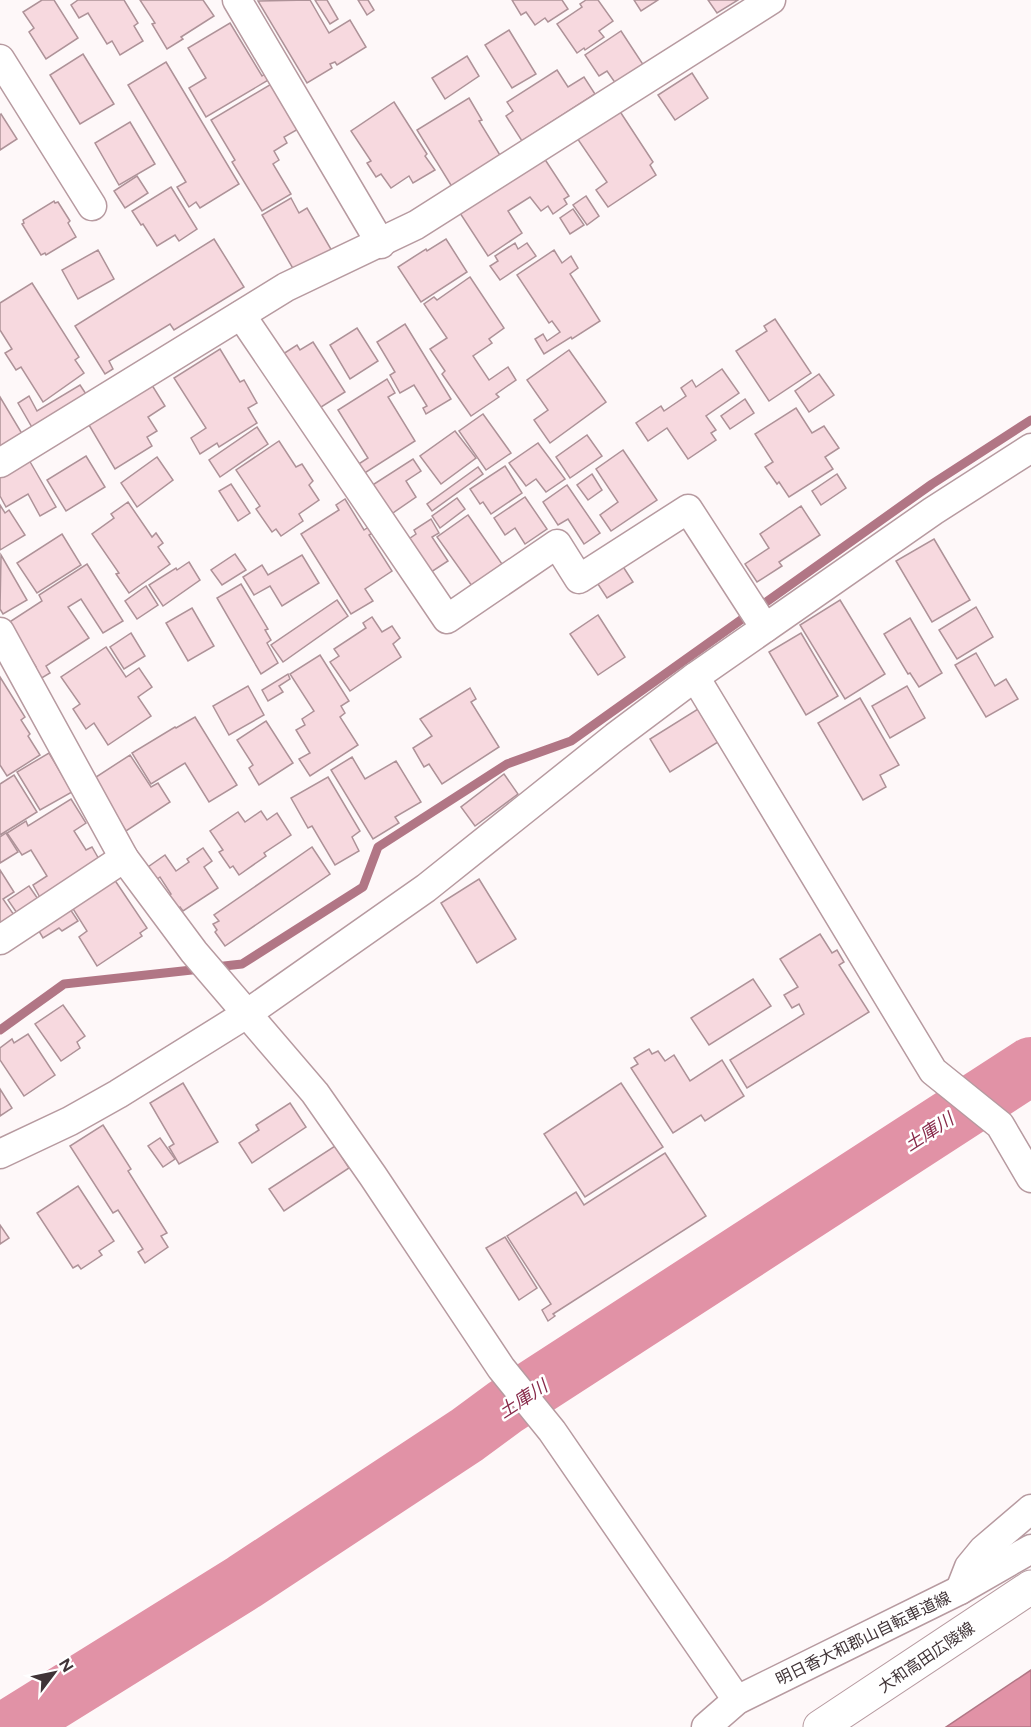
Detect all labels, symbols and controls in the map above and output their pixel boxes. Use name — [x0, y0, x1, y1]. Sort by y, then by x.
water label: 土庫川 — [900, 1107, 959, 1156]
water label: 土庫川 — [494, 1374, 553, 1423]
street label: 明日香大和郡山自転車道線 — [773, 1588, 954, 1689]
street label: 大和高田広陵線 — [875, 1618, 978, 1697]
north arrow — [24, 1643, 84, 1703]
text: N — [55, 1655, 78, 1676]

